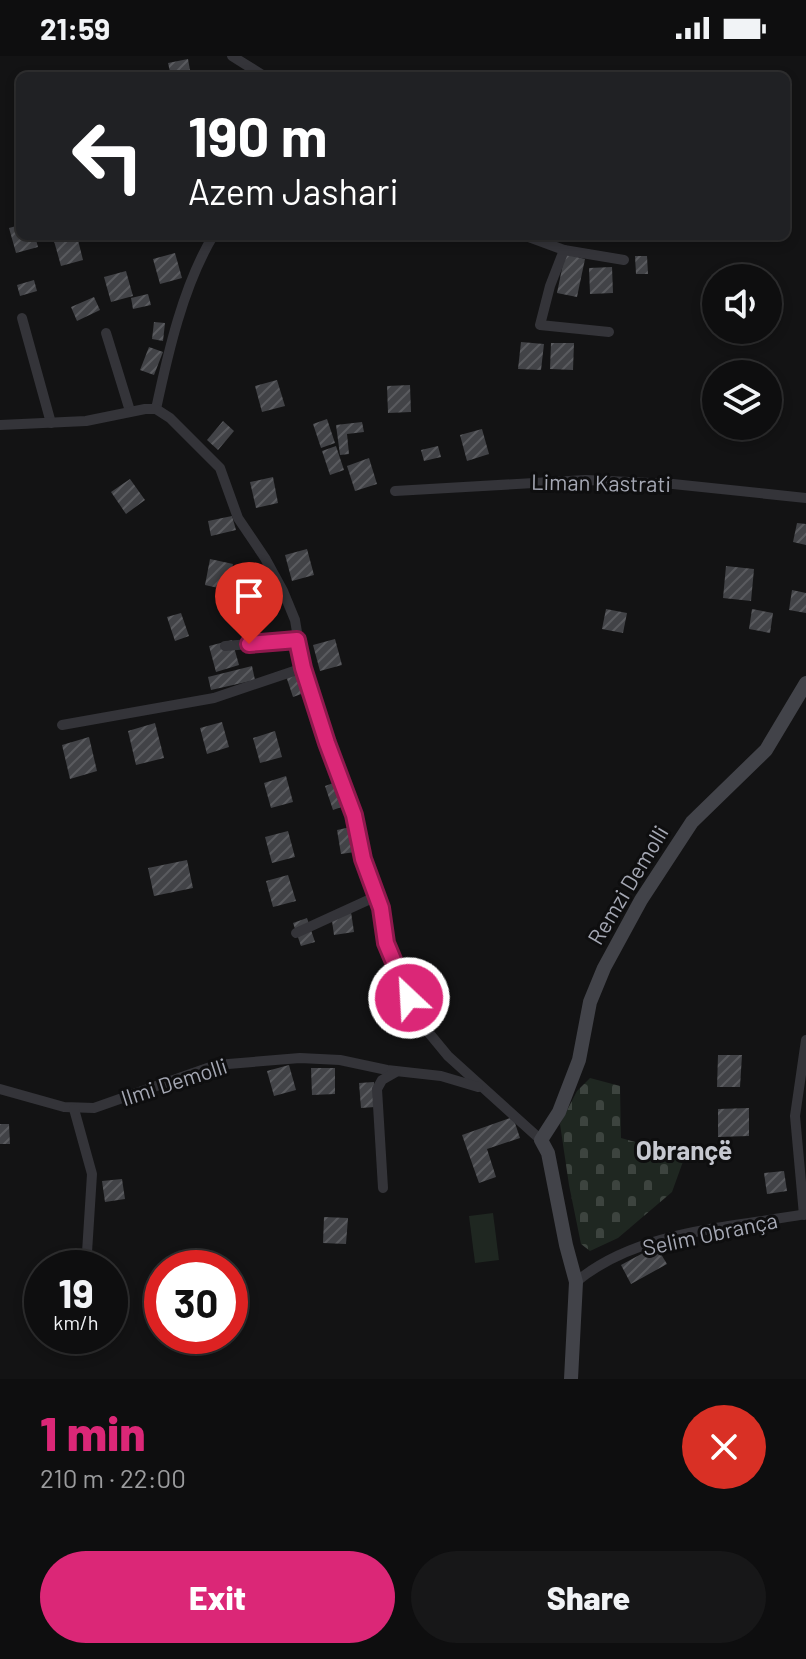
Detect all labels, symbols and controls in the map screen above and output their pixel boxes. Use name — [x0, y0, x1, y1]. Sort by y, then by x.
text: 21:59 — [40, 10, 110, 46]
text: 190 m — [188, 101, 327, 168]
icon: left — [56, 104, 160, 208]
text: Azem Jashari — [188, 169, 399, 212]
map controls — [702, 264, 782, 440]
button: sound — [702, 264, 782, 344]
button: layers — [702, 360, 782, 440]
street label: Liman Kastrati — [531, 468, 671, 496]
pin — [215, 562, 283, 644]
icon: arrive — [227, 574, 271, 618]
street label: Remzi Demolli — [581, 820, 673, 949]
position arrow — [367, 956, 451, 1040]
street label: Ilmi Demolli — [117, 1052, 230, 1110]
district label: Obrançë — [636, 1134, 732, 1165]
street label: Selim Obrança — [640, 1206, 780, 1260]
speed limit sign: 30 — [144, 1250, 248, 1354]
text: 19 — [58, 1268, 94, 1316]
text: km/h — [53, 1310, 99, 1334]
text: 1 min — [40, 1403, 146, 1461]
button: close — [682, 1405, 766, 1489]
text: 210 m · 22:00 — [40, 1462, 186, 1493]
button: Exit — [40, 1551, 395, 1643]
button: Share — [411, 1551, 766, 1643]

